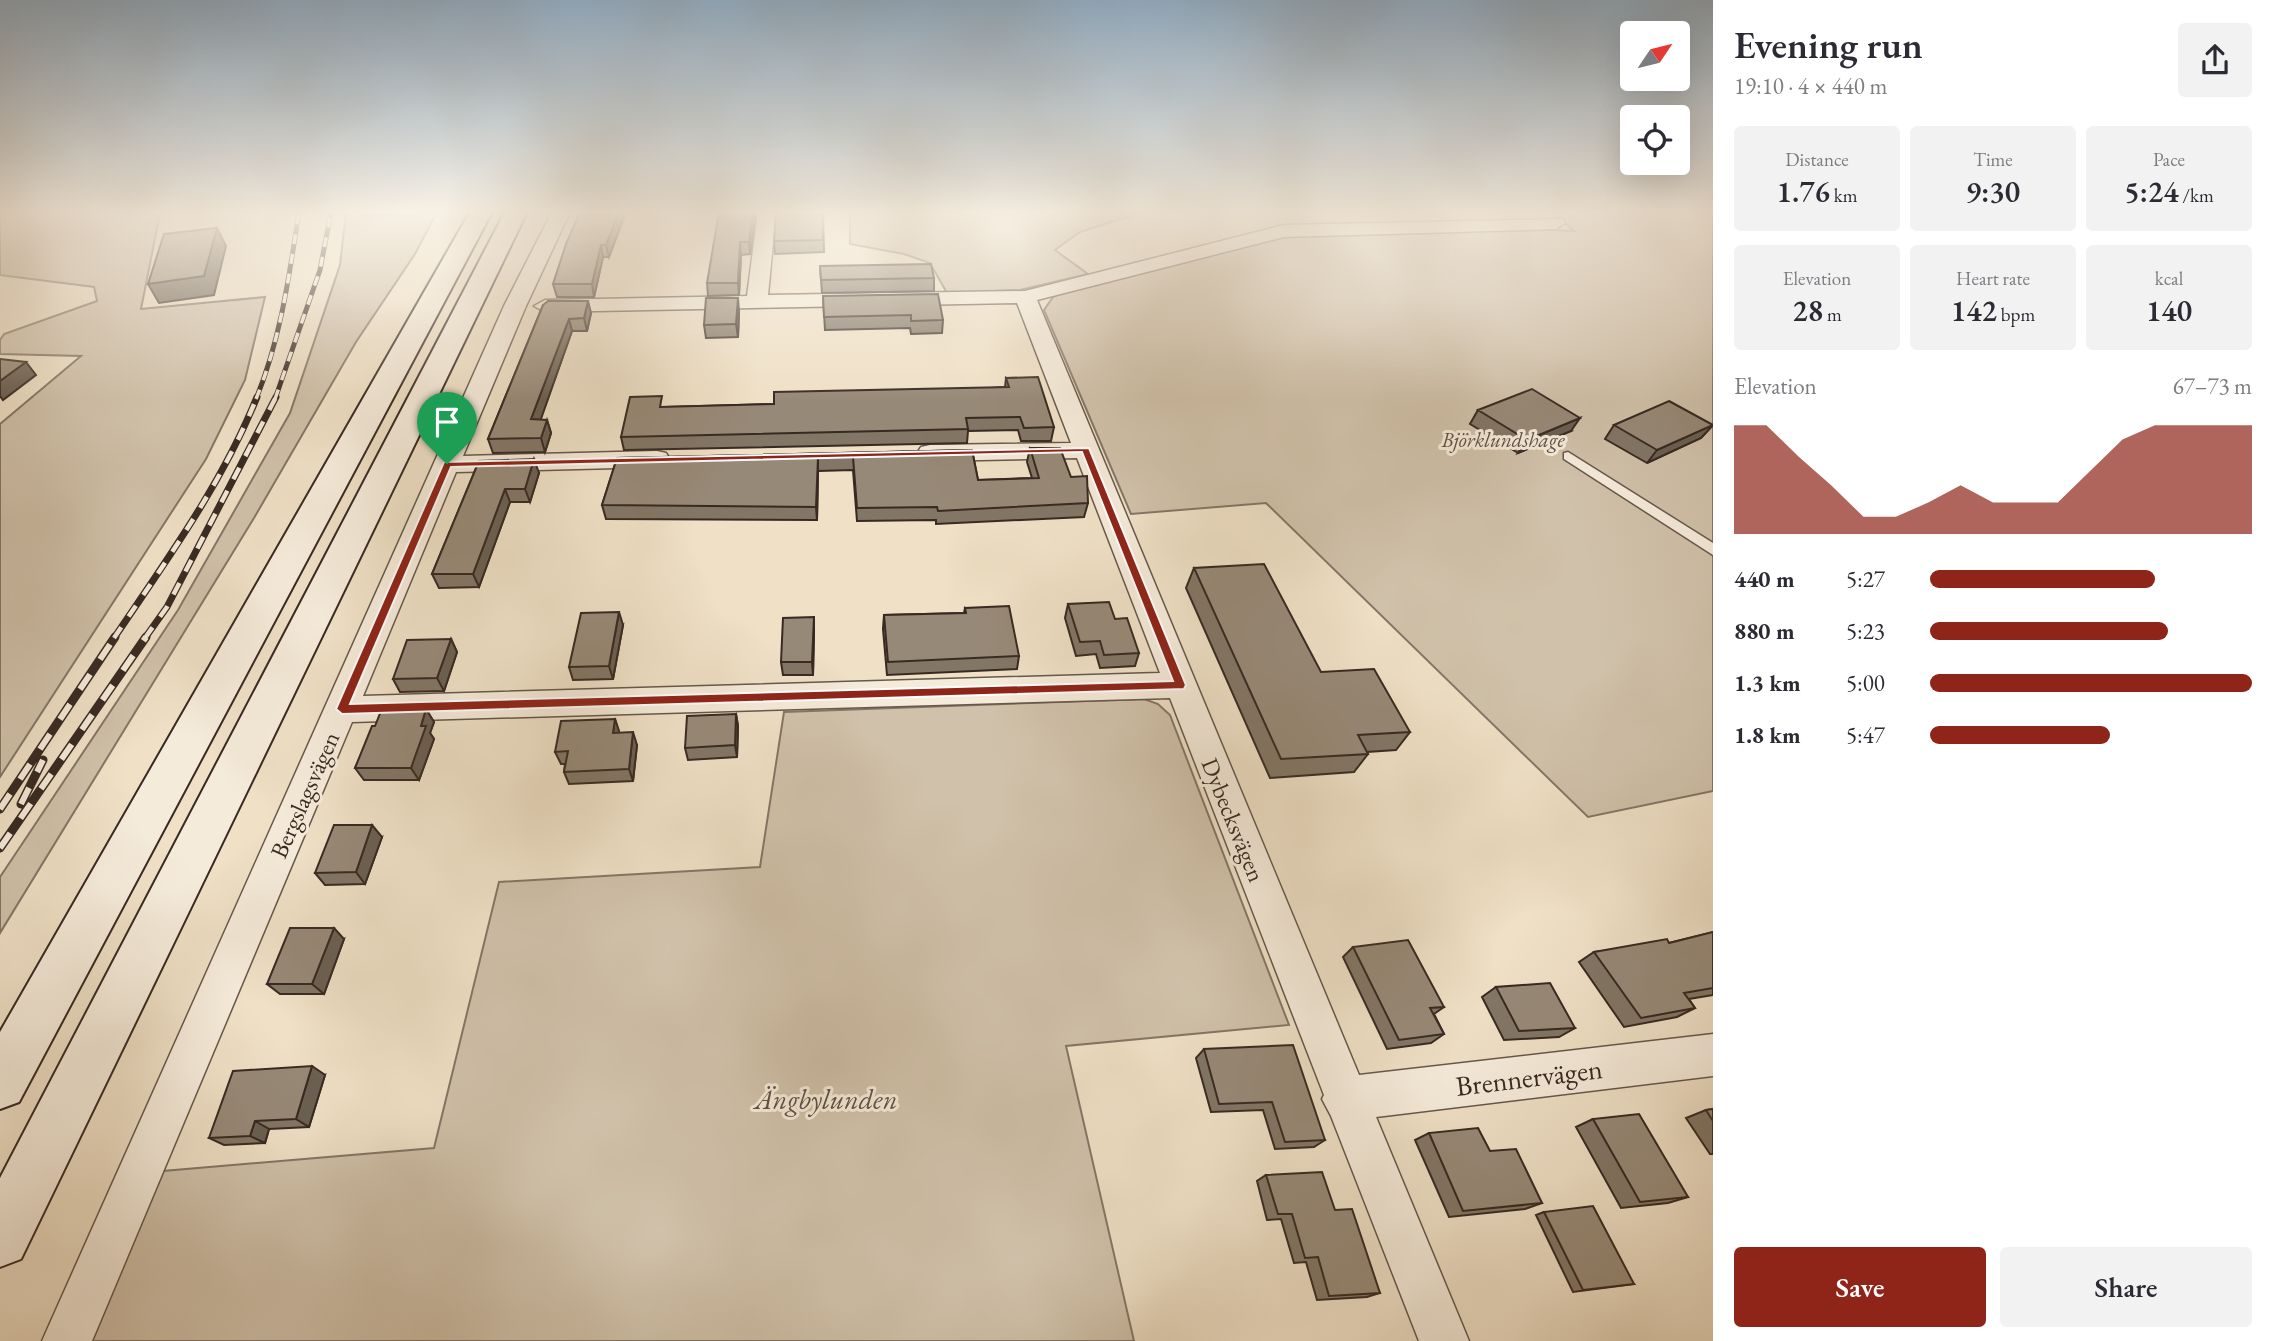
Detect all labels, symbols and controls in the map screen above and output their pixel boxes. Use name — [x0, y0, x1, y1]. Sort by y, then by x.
text: Evening run — [1734, 20, 1923, 69]
north arrow — [1620, 21, 1690, 91]
map controls — [1620, 21, 1690, 175]
button: share — [2178, 23, 2252, 97]
text: 19:10 · 4 × 440 m — [1734, 71, 1887, 101]
button: locate — [1620, 105, 1690, 175]
text: Distance — [1785, 147, 1849, 172]
text: Time — [1973, 147, 2013, 172]
text: Pace — [2153, 147, 2185, 172]
text: 1.76 — [1777, 172, 1830, 211]
text: 9:30 — [1966, 172, 2020, 211]
text: 5:24 — [2124, 172, 2179, 211]
text: km — [1830, 183, 1857, 208]
text: /km — [2179, 183, 2214, 208]
text: Elevation — [1783, 266, 1851, 291]
text: Heart rate — [1956, 266, 2030, 291]
text: kcal — [2155, 266, 2183, 291]
text: 28 — [1792, 291, 1823, 330]
text: 142 — [1951, 291, 1997, 330]
text: 140 — [2146, 291, 2192, 330]
text: m — [1823, 302, 1842, 327]
text: bpm — [1997, 302, 2035, 327]
text: Elevation — [1734, 371, 1817, 401]
text: 67–73 m — [2173, 371, 2252, 401]
pin — [417, 392, 477, 464]
icon: arrive — [428, 403, 466, 441]
park label: Björklundshage — [1440, 426, 1565, 453]
text: 440 m — [1734, 564, 1795, 594]
text: 5:27 — [1846, 564, 1885, 594]
text: 880 m — [1734, 616, 1795, 646]
text: 5:23 — [1846, 616, 1885, 646]
text: 1.3 km — [1734, 668, 1801, 698]
text: 5:00 — [1846, 668, 1885, 698]
text: 1.8 km — [1734, 720, 1801, 750]
text: 5:47 — [1846, 720, 1885, 750]
street label: Bergslagsvägen — [263, 726, 346, 863]
street label: Dybecksvägen — [1195, 753, 1273, 887]
street label: Brennervägen — [1454, 1050, 1605, 1104]
park label: Ängbylunden — [753, 1081, 897, 1117]
button: Save — [1734, 1247, 1986, 1327]
button: Share — [2000, 1247, 2252, 1327]

